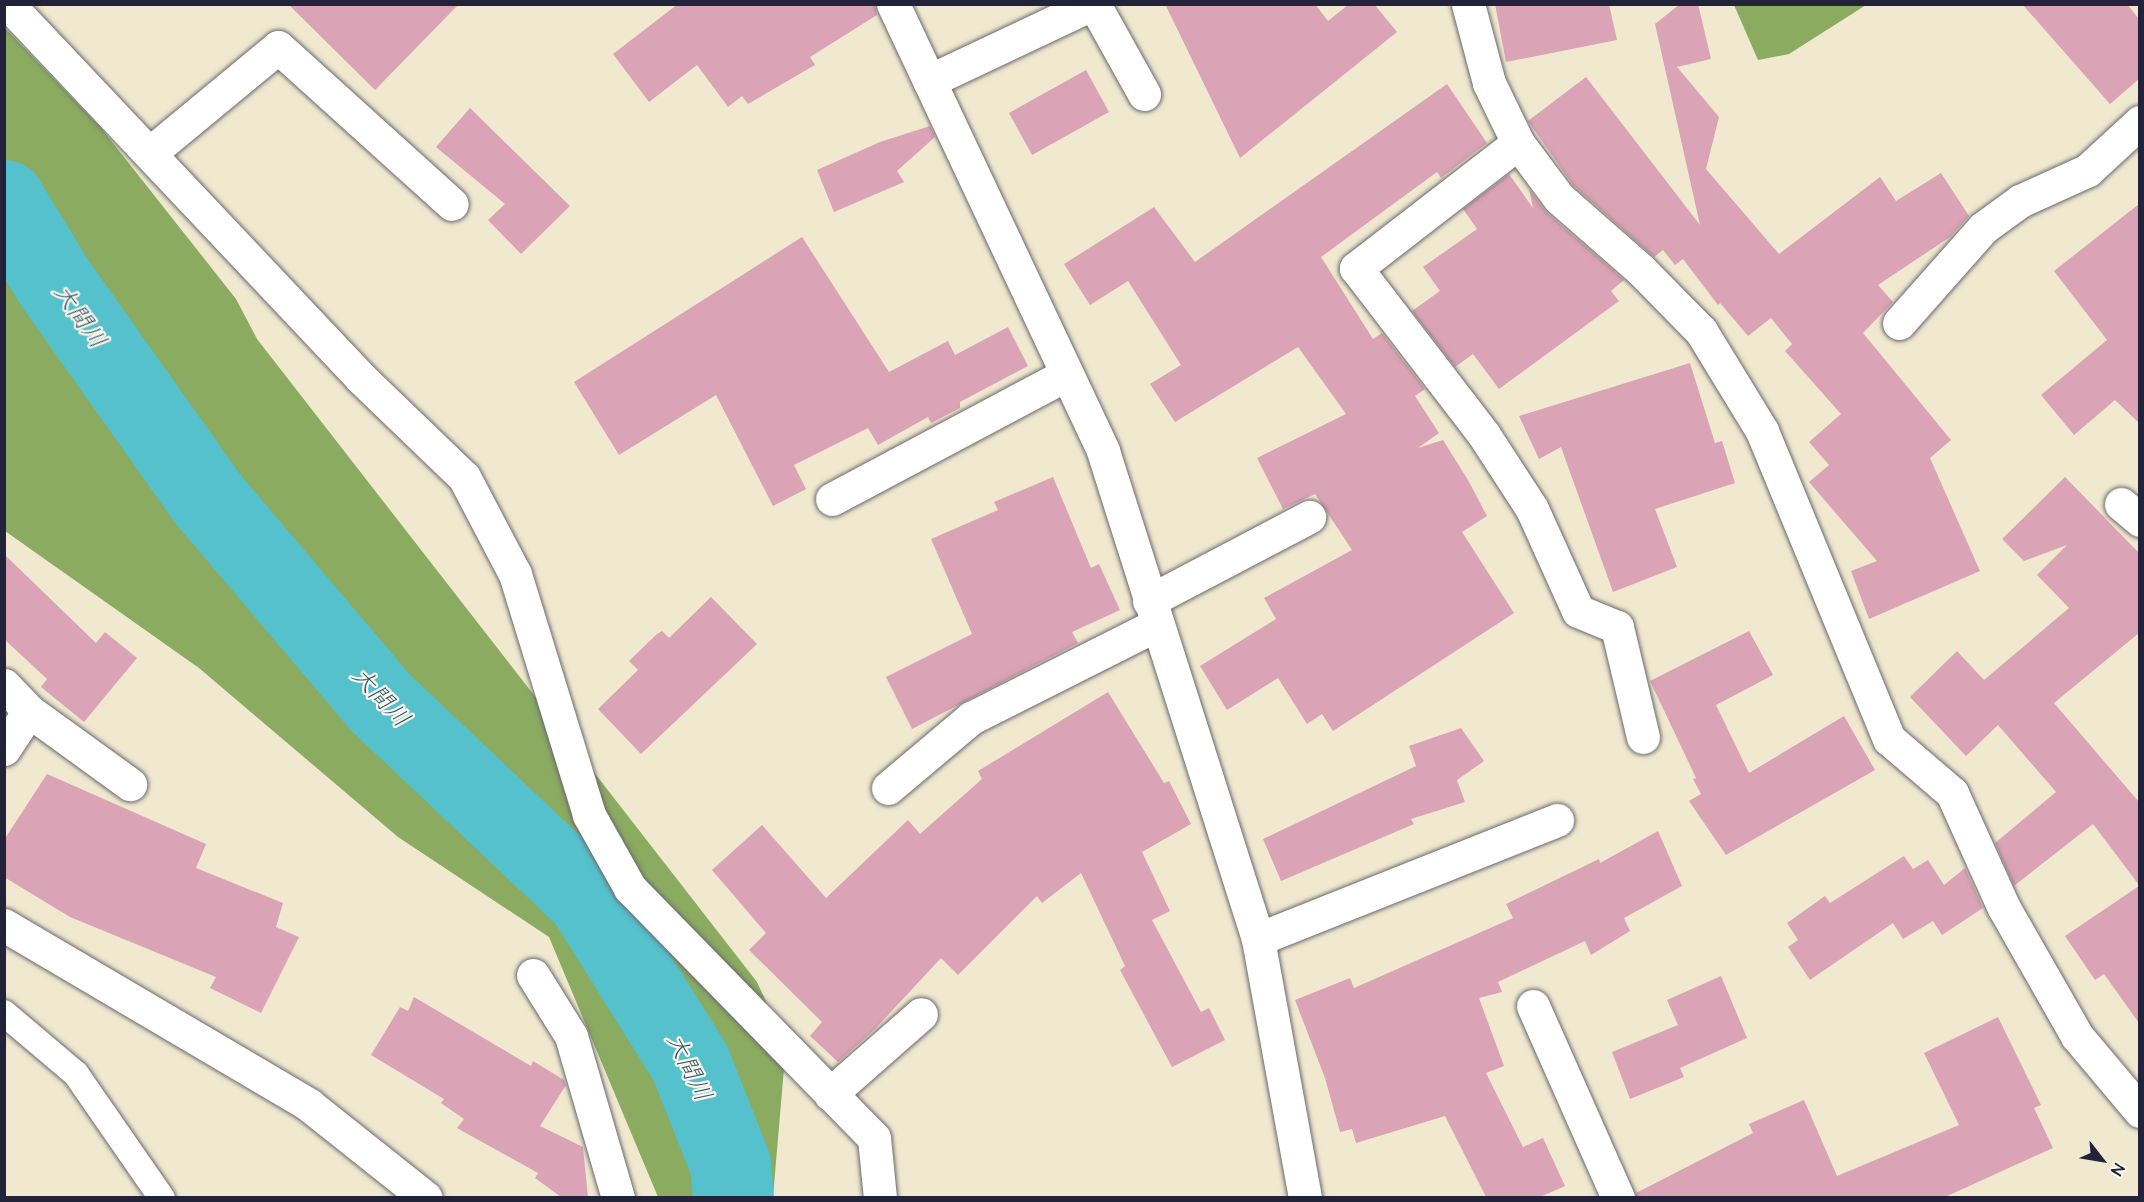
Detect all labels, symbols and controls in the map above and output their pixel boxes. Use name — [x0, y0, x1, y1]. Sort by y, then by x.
water label: 大間川 — [47, 279, 111, 355]
water label: 大間川 — [345, 662, 415, 734]
water label: 大間川 — [659, 1029, 717, 1107]
north arrow — [2072, 1130, 2132, 1190]
text: N — [2105, 1159, 2129, 1179]

